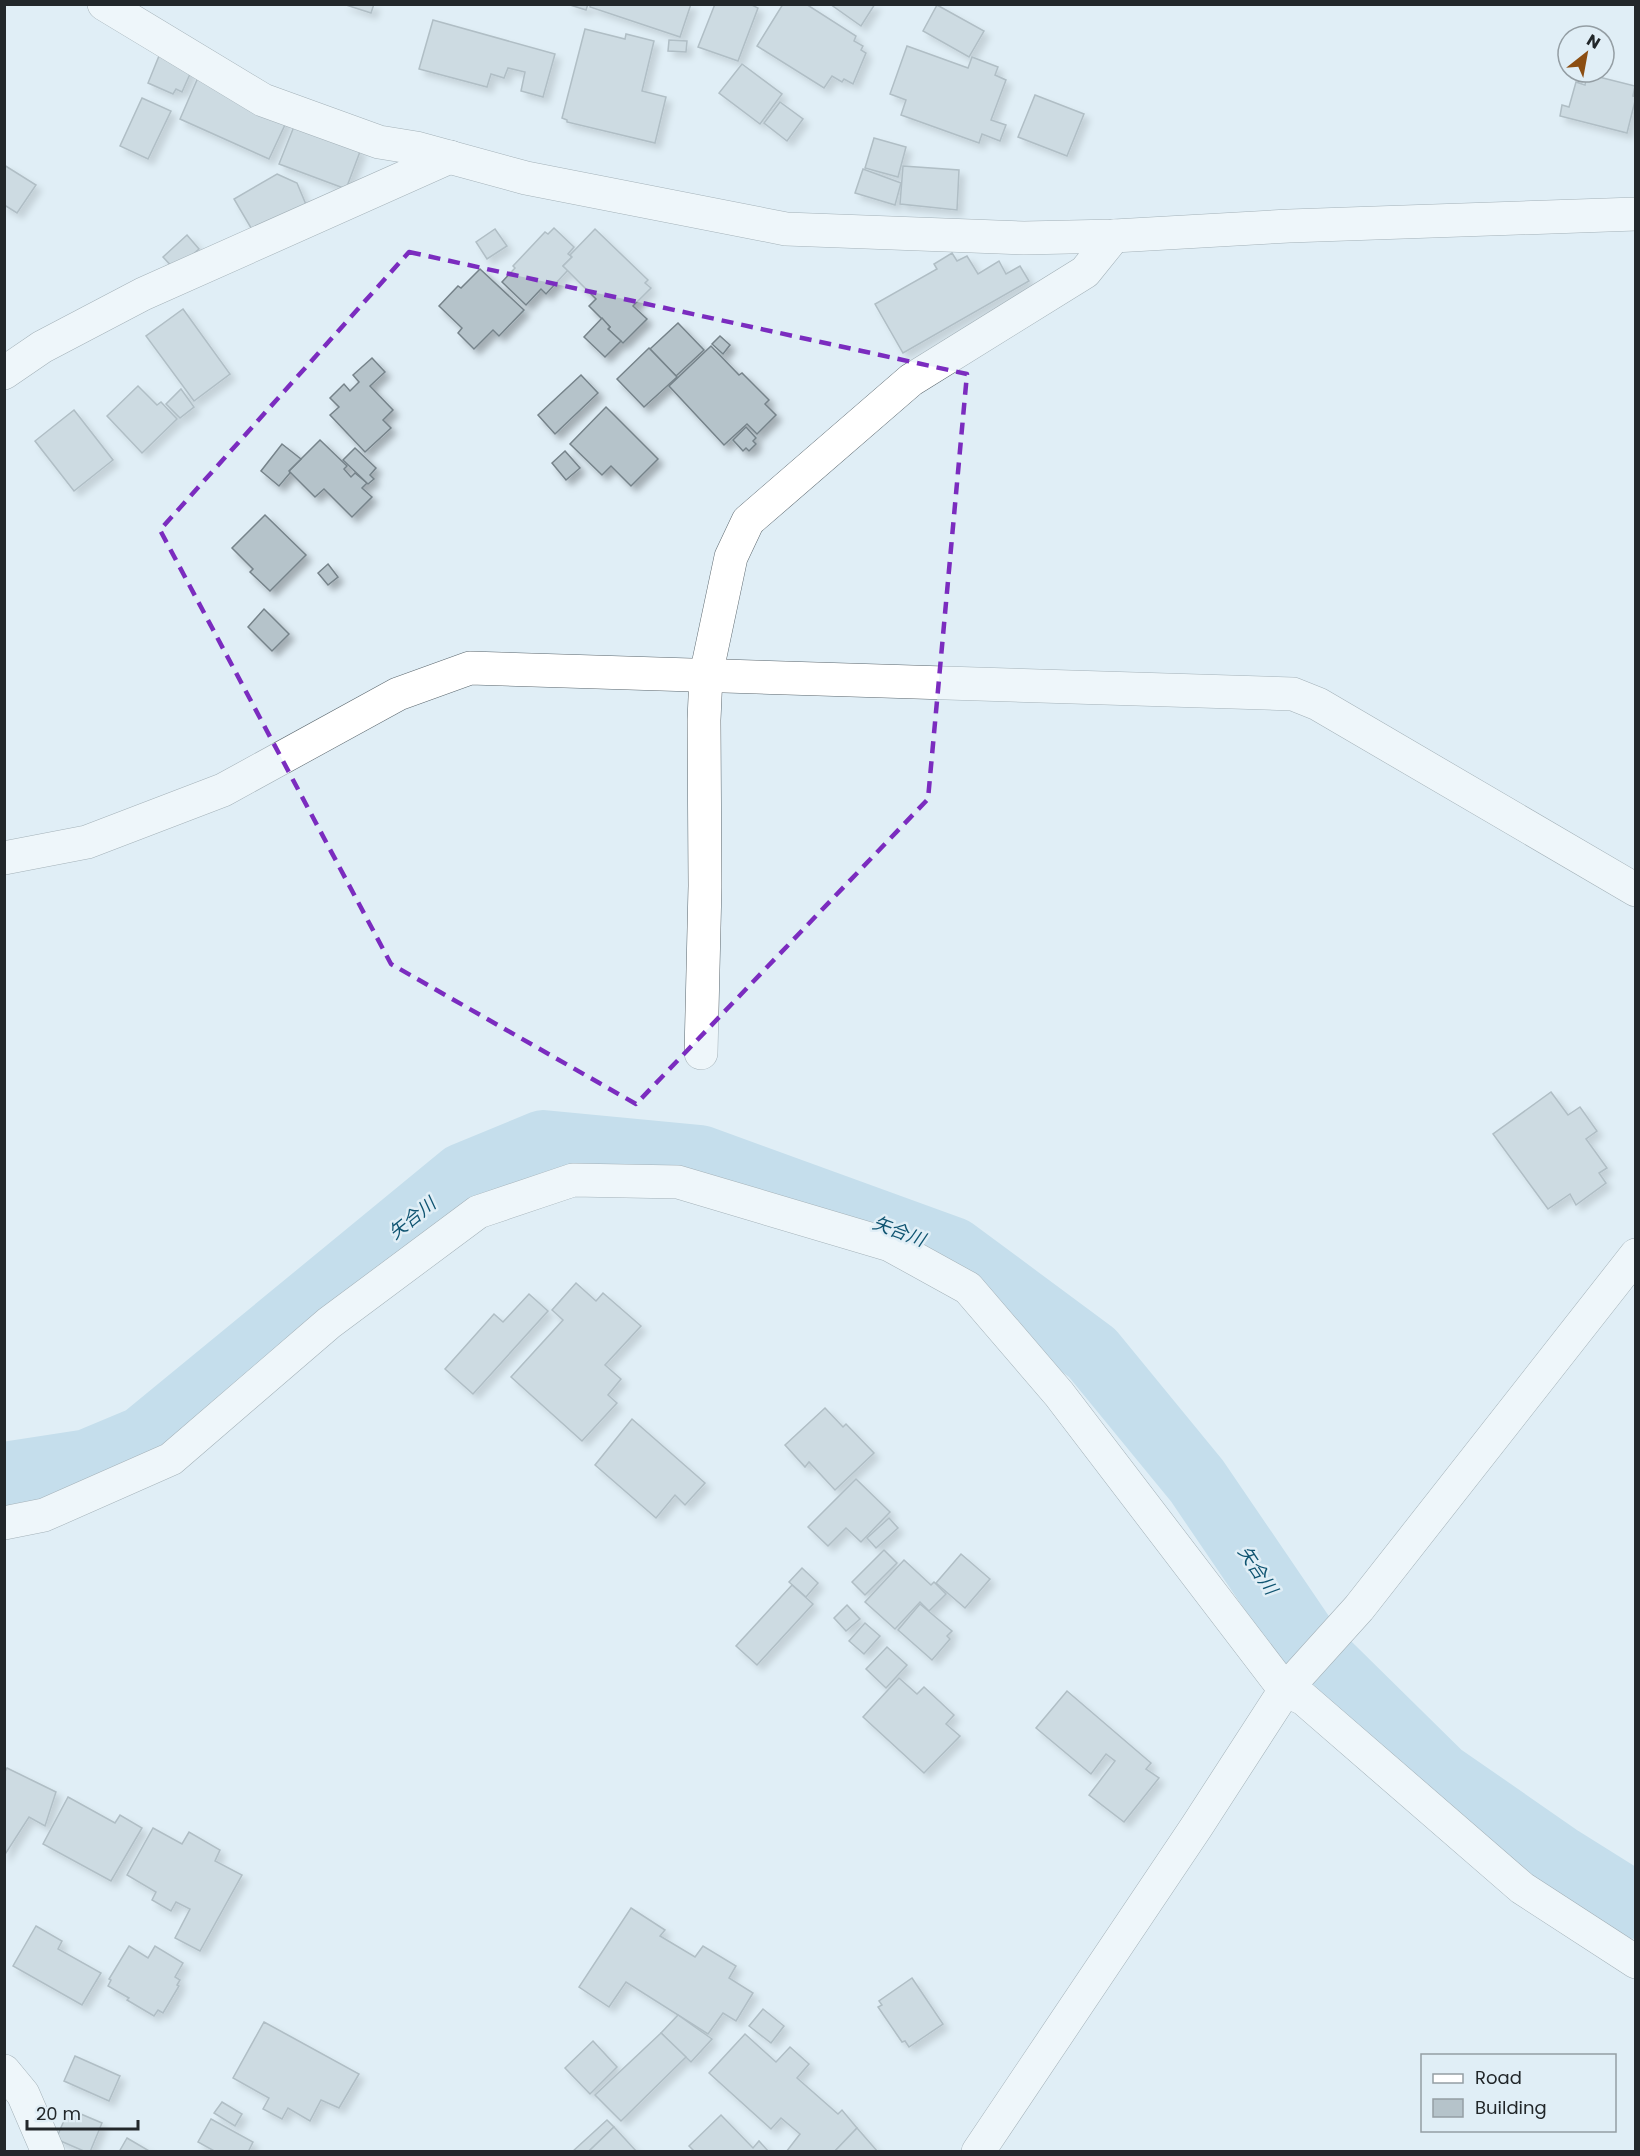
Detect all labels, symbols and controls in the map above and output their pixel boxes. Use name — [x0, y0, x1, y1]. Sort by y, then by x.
north arrow — [1556, 24, 1616, 84]
text: N — [1582, 29, 1605, 55]
water label: 矢合川 — [383, 1190, 442, 1245]
water label: 矢合川 — [869, 1210, 931, 1253]
water label: 矢合川 — [1233, 1541, 1285, 1601]
legend — [1421, 2054, 1616, 2132]
text: Road — [1475, 2065, 1522, 2090]
scale bar — [27, 2093, 138, 2131]
text: Building — [1475, 2095, 1547, 2120]
text: 20 m — [36, 2101, 81, 2126]

